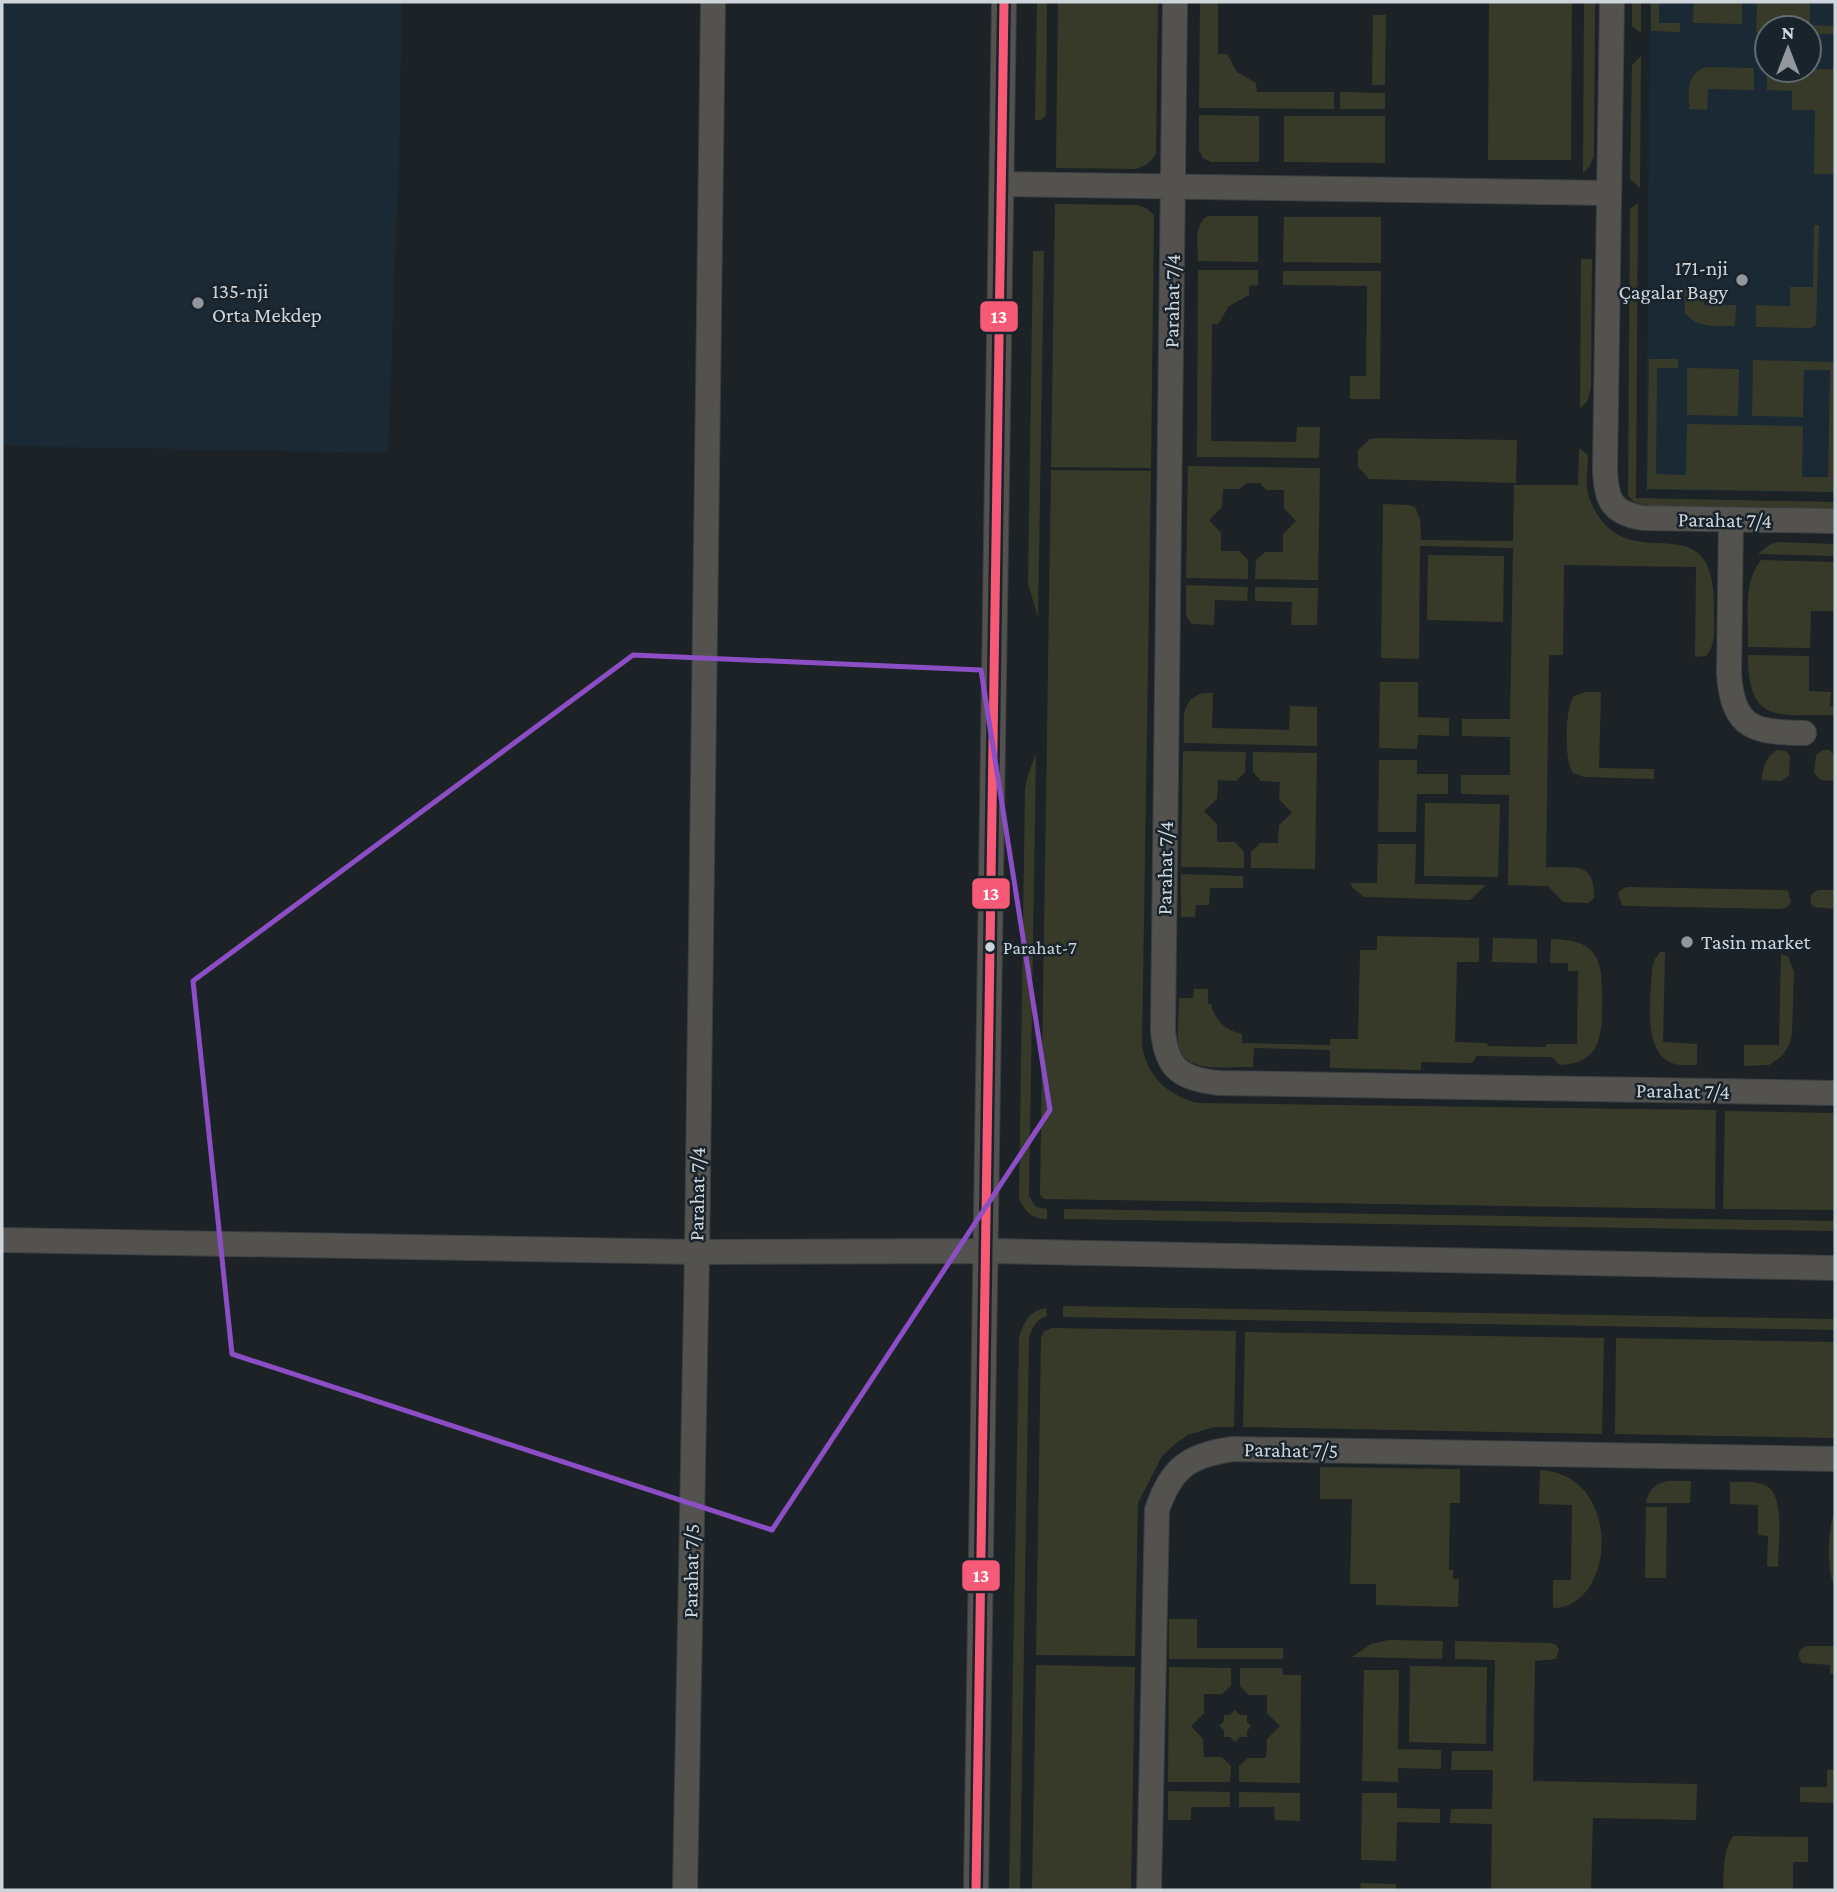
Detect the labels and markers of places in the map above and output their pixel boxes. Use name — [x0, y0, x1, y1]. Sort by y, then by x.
place label: 171-nji Çagalar Bagy — [1619, 256, 1728, 304]
marker: 171-nji Çagalar Bagy — [1734, 272, 1750, 288]
place label: 135-nji Orta Mekdep — [212, 279, 322, 327]
marker: 135-nji Orta Mekdep — [190, 295, 206, 311]
place label: Tasin market — [1701, 930, 1811, 954]
marker: Tasin market — [1679, 934, 1695, 950]
place label: Parahat-7 — [1003, 937, 1077, 958]
marker: Parahat-7 — [983, 940, 997, 954]

